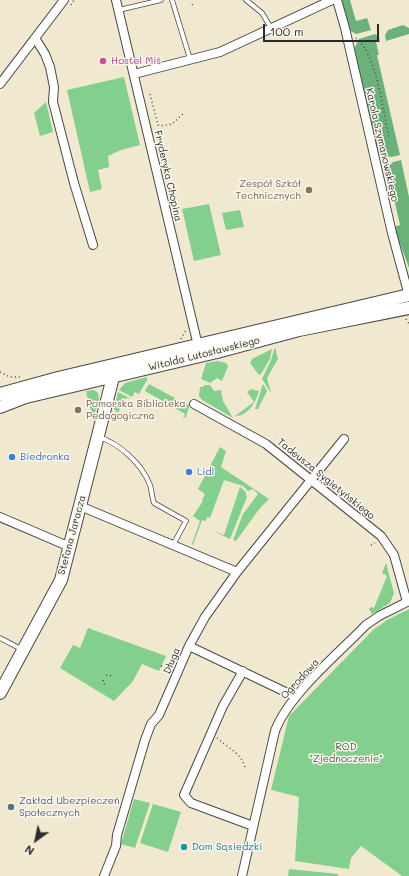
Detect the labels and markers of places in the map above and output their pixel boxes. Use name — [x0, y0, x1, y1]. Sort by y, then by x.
place label: Hostel Miś — [111, 55, 161, 67]
marker: Hostel Miś — [98, 56, 108, 66]
place label: Zespół Szkół Technicznych — [235, 178, 301, 202]
marker: Zespół Szkół Technicznych — [304, 185, 314, 195]
place label: Pomorska Biblioteka Pedagogiczna — [86, 398, 186, 422]
marker: Pomorska Biblioteka Pedagogiczna — [73, 405, 83, 415]
place label: Biedronka — [20, 451, 70, 463]
marker: Biedronka — [7, 452, 17, 462]
place label: Lidl — [197, 466, 214, 478]
marker: Lidl — [184, 467, 194, 477]
place label: Zakład Ubezpieczeń Społecznych — [19, 795, 120, 818]
marker: Zakład Ubezpieczeń Społecznych — [6, 802, 16, 812]
place label: Dom Sąsiedzki — [192, 841, 262, 853]
marker: Dom Sąsiedzki — [179, 842, 189, 852]

